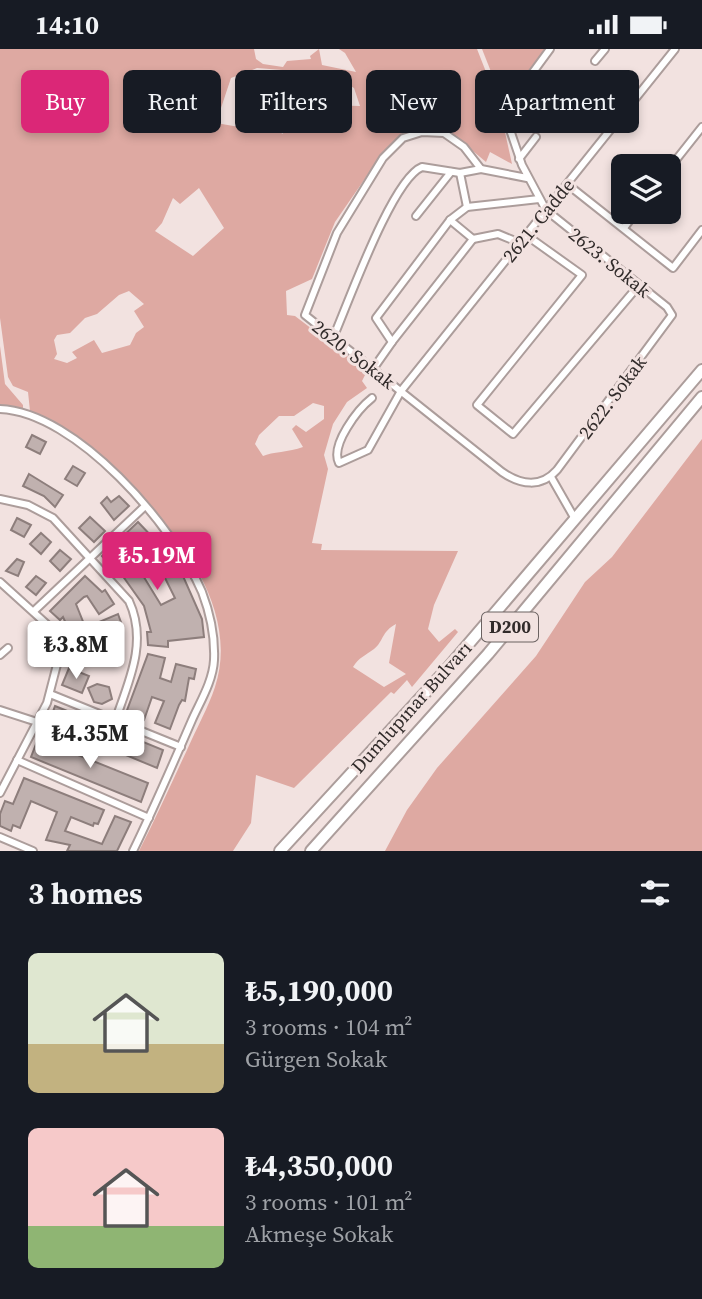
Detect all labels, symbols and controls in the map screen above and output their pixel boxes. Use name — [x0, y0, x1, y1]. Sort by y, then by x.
text: 14:10 — [35, 7, 99, 43]
chip: Buy — [21, 70, 109, 133]
chip: Rent — [123, 70, 221, 133]
chip: Filters — [235, 70, 352, 133]
chip: New — [366, 70, 461, 133]
chip: Apartment — [475, 70, 639, 133]
map controls — [611, 154, 681, 224]
button: layers — [611, 154, 681, 224]
street label: 2621. Cadde — [496, 173, 580, 267]
street label: 2623. Sokak — [564, 221, 657, 303]
street label: 2620. Sokak — [307, 313, 401, 395]
street label: 2622. Sokak — [572, 349, 652, 444]
pin: ₺5.19M — [100, 533, 214, 592]
text: ₺5.19M — [118, 539, 196, 571]
road number: D200 — [482, 613, 538, 641]
pin: ₺3.8M — [27, 621, 125, 681]
text: ₺3.8M — [44, 628, 108, 660]
street label: Dumlupınar Bulvarı — [345, 635, 477, 779]
pin: ₺4.35M — [33, 711, 147, 770]
text: ₺4.35M — [51, 717, 129, 749]
text: 3 homes — [28, 873, 143, 914]
icon: filters — [636, 874, 674, 912]
text: ₺5,190,000 — [245, 970, 393, 1011]
icon: home — [84, 981, 168, 1065]
text: 3 rooms · 104 m² — [245, 1011, 412, 1043]
text: Gürgen Sokak — [245, 1043, 387, 1075]
text: ₺4,350,000 — [245, 1145, 393, 1186]
icon: home — [84, 1156, 168, 1240]
text: 3 rooms · 101 m² — [245, 1186, 412, 1218]
text: Akmeşe Sokak — [245, 1218, 393, 1250]

